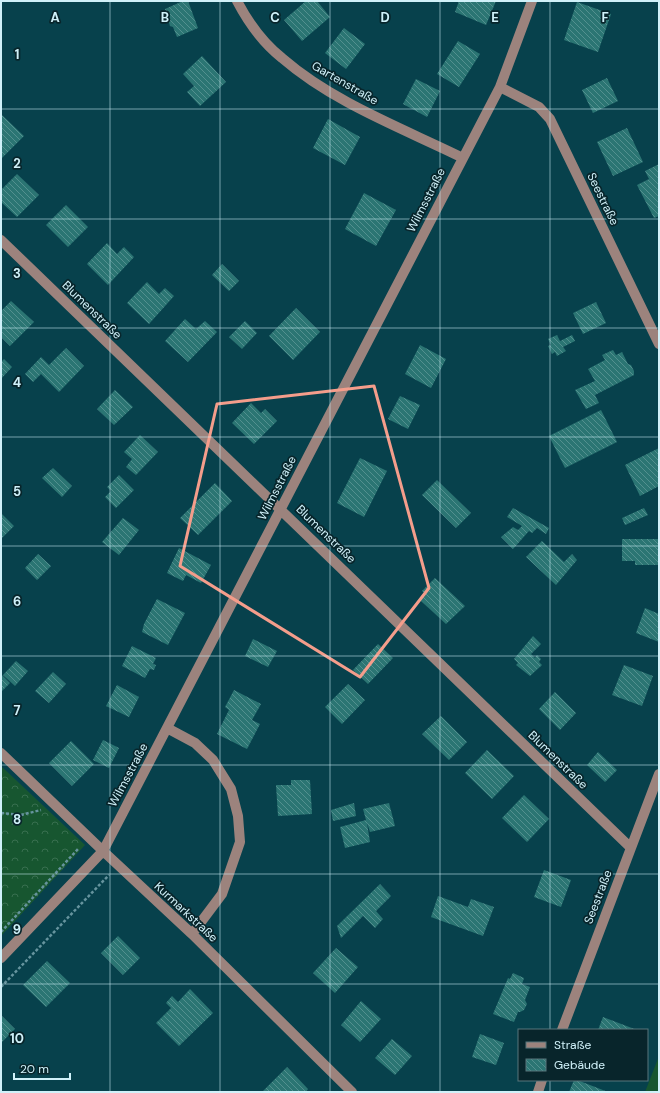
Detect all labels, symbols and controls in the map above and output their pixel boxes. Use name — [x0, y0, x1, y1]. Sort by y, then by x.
text: A — [50, 9, 60, 26]
text: B — [161, 9, 169, 26]
text: C — [270, 9, 280, 26]
text: D — [380, 9, 390, 26]
text: E — [491, 9, 499, 26]
text: F — [601, 9, 609, 26]
text: 1 — [15, 46, 19, 63]
street label: Gartenstraße — [309, 57, 381, 109]
text: 2 — [13, 155, 21, 172]
street label: Wilmsstraße — [403, 165, 449, 235]
street label: Seestraße — [583, 170, 623, 228]
text: 3 — [13, 265, 21, 282]
street label: Blumenstraße — [59, 277, 125, 343]
text: 4 — [13, 374, 21, 391]
street label: Wilmsstraße — [254, 453, 300, 523]
text: 5 — [13, 483, 21, 500]
street label: Blumenstraße — [293, 501, 359, 567]
text: 6 — [13, 593, 21, 610]
text: 7 — [14, 702, 21, 719]
street label: Blumenstraße — [525, 727, 591, 793]
street label: Wilmsstraße — [105, 740, 152, 810]
text: 8 — [13, 811, 21, 828]
street label: Seestraße — [580, 868, 616, 926]
street label: Kurmarkstraße — [151, 878, 221, 946]
text: 9 — [13, 921, 21, 938]
legend — [518, 1029, 648, 1081]
text: 10 — [10, 1030, 24, 1047]
text: Straße — [554, 1037, 591, 1053]
scale bar — [14, 1055, 70, 1081]
text: Gebäude — [554, 1057, 605, 1073]
text: 20 m — [20, 1061, 49, 1077]

